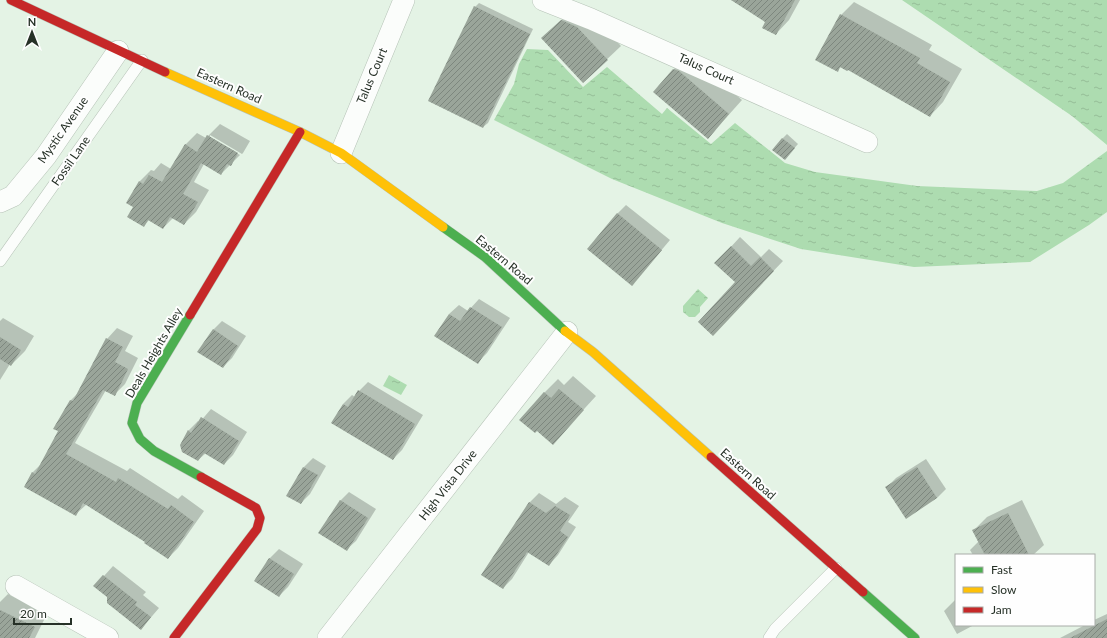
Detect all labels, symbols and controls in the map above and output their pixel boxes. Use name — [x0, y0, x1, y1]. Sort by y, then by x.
north arrow — [12, 12, 52, 52]
text: N — [28, 15, 36, 28]
street label: Talus Court — [353, 45, 390, 106]
street label: Talus Court — [676, 50, 737, 88]
street label: Eastern Road — [194, 65, 264, 107]
street label: Mystic Avenue — [34, 94, 91, 166]
street label: Fossil Lane — [48, 133, 93, 189]
street label: Eastern Road — [473, 232, 536, 288]
street label: Deals Heights Alley — [122, 304, 186, 401]
street label: Eastern Road — [718, 445, 779, 502]
street label: High Vista Drive — [415, 446, 480, 523]
legend — [955, 554, 1095, 626]
text: Fast — [991, 562, 1013, 577]
text: Slow — [991, 582, 1017, 597]
scale bar — [14, 600, 71, 626]
text: Jam — [991, 602, 1012, 617]
text: 20 m — [20, 606, 47, 621]

